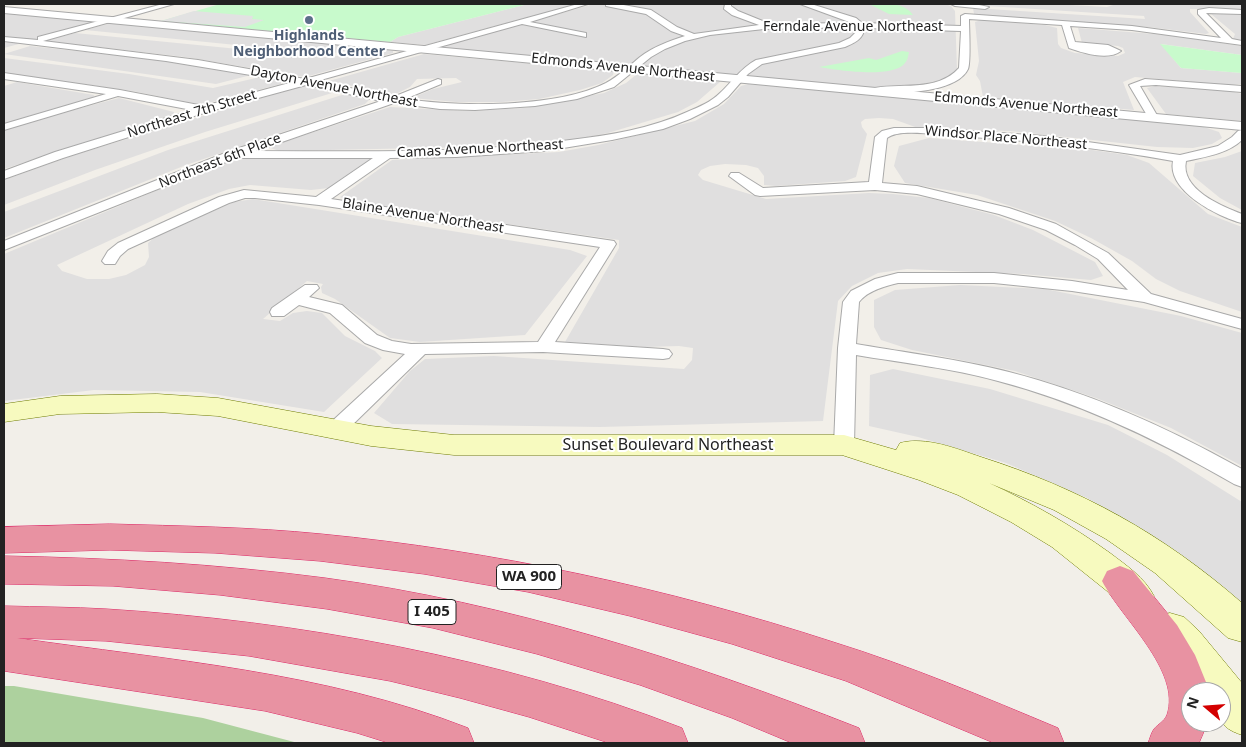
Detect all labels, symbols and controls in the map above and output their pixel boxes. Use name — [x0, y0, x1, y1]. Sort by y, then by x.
marker: Highlands Neighborhood Center — [303, 14, 315, 26]
street label: Ferndale Avenue Northeast — [763, 19, 943, 35]
place label: Highlands Neighborhood Center — [233, 28, 385, 60]
street label: Edmonds Avenue Northeast — [530, 50, 716, 86]
street label: Dayton Avenue Northeast — [249, 63, 419, 111]
street label: Northeast 7th Street — [125, 86, 259, 142]
street label: Edmonds Avenue Northeast — [933, 89, 1119, 121]
street label: Windsor Place Northeast — [924, 123, 1088, 153]
street label: Northeast 6th Place — [156, 130, 284, 192]
street label: Camas Avenue Northeast — [396, 136, 564, 162]
street label: Blaine Avenue Northeast — [341, 195, 505, 237]
street label: Sunset Boulevard Northeast — [563, 435, 773, 455]
road number: WA 900 — [496, 564, 562, 590]
road number: I 405 — [408, 600, 456, 624]
north arrow — [1181, 682, 1231, 732]
text: N — [1181, 694, 1203, 711]

